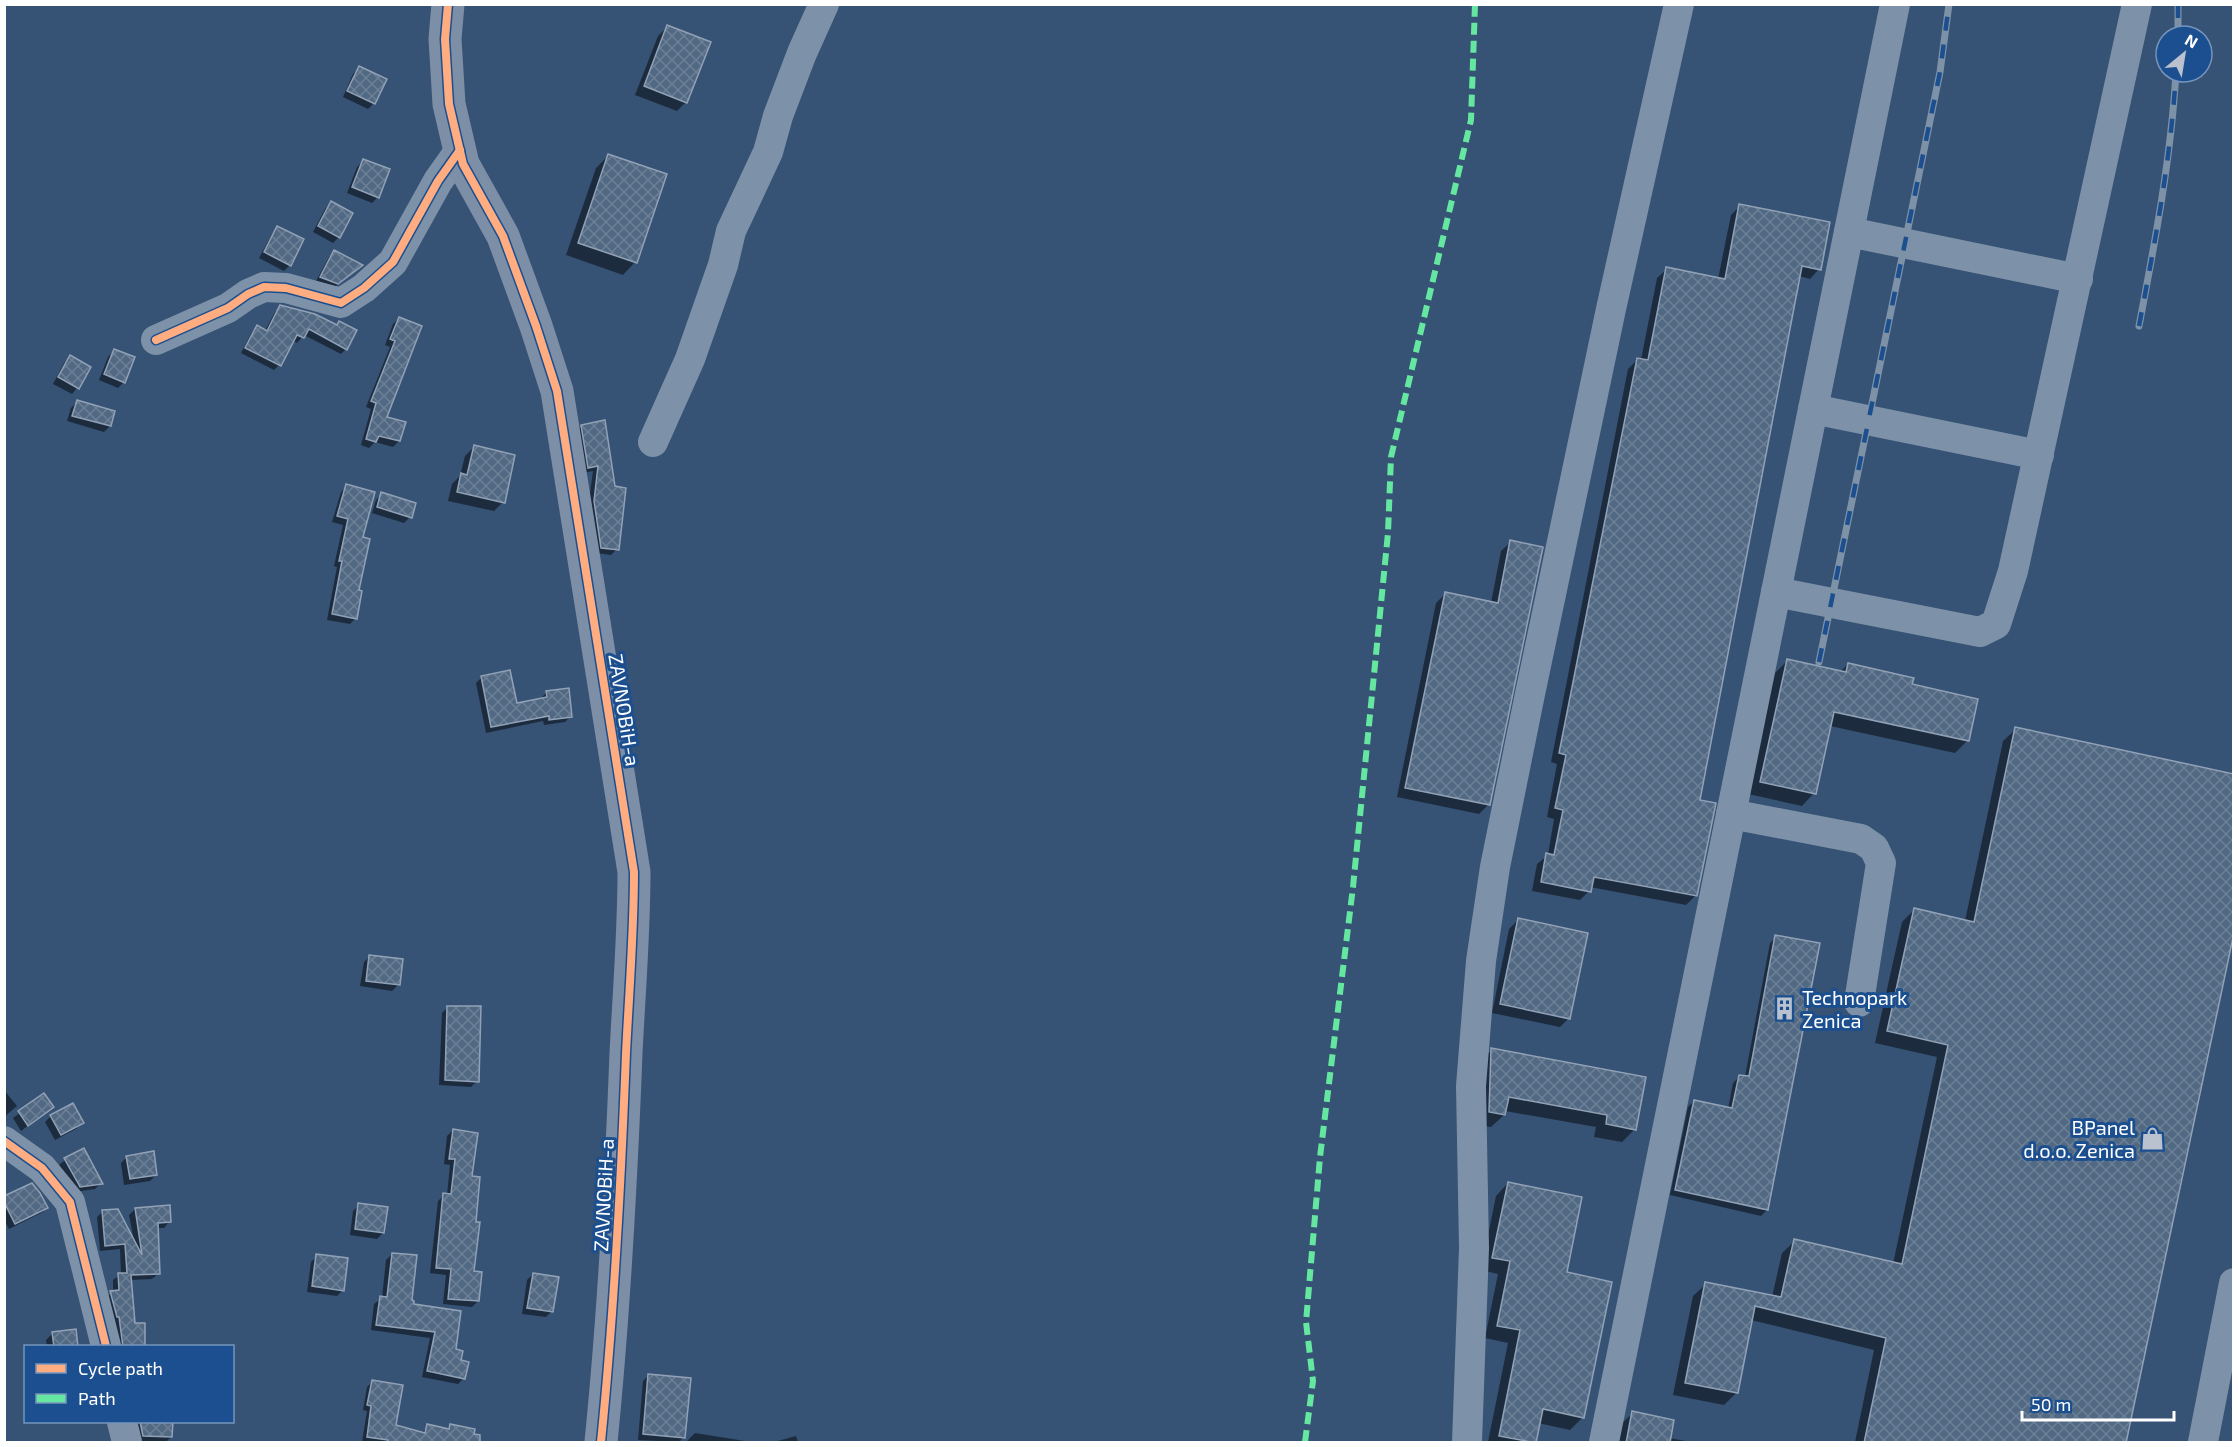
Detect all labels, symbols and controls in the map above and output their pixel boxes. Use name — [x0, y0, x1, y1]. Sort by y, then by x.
north arrow — [2154, 24, 2214, 84]
text: N — [2182, 29, 2202, 52]
street label: ZAVNOBiH-a — [604, 652, 646, 768]
place label: Technopark Zenica — [1802, 985, 1907, 1032]
building icon: Technopark Zenica — [1771, 996, 1797, 1022]
place label: BPanel d.o.o. Zenica — [2023, 1115, 2135, 1162]
shop icon: BPanel d.o.o. Zenica — [2140, 1126, 2166, 1152]
street label: ZAVNOBiH-a — [588, 1138, 618, 1252]
legend — [24, 1345, 234, 1423]
text: Cycle path — [78, 1357, 163, 1379]
scale bar — [2022, 1384, 2174, 1422]
text: Path — [78, 1387, 116, 1409]
text: 50 m — [2031, 1393, 2071, 1415]

